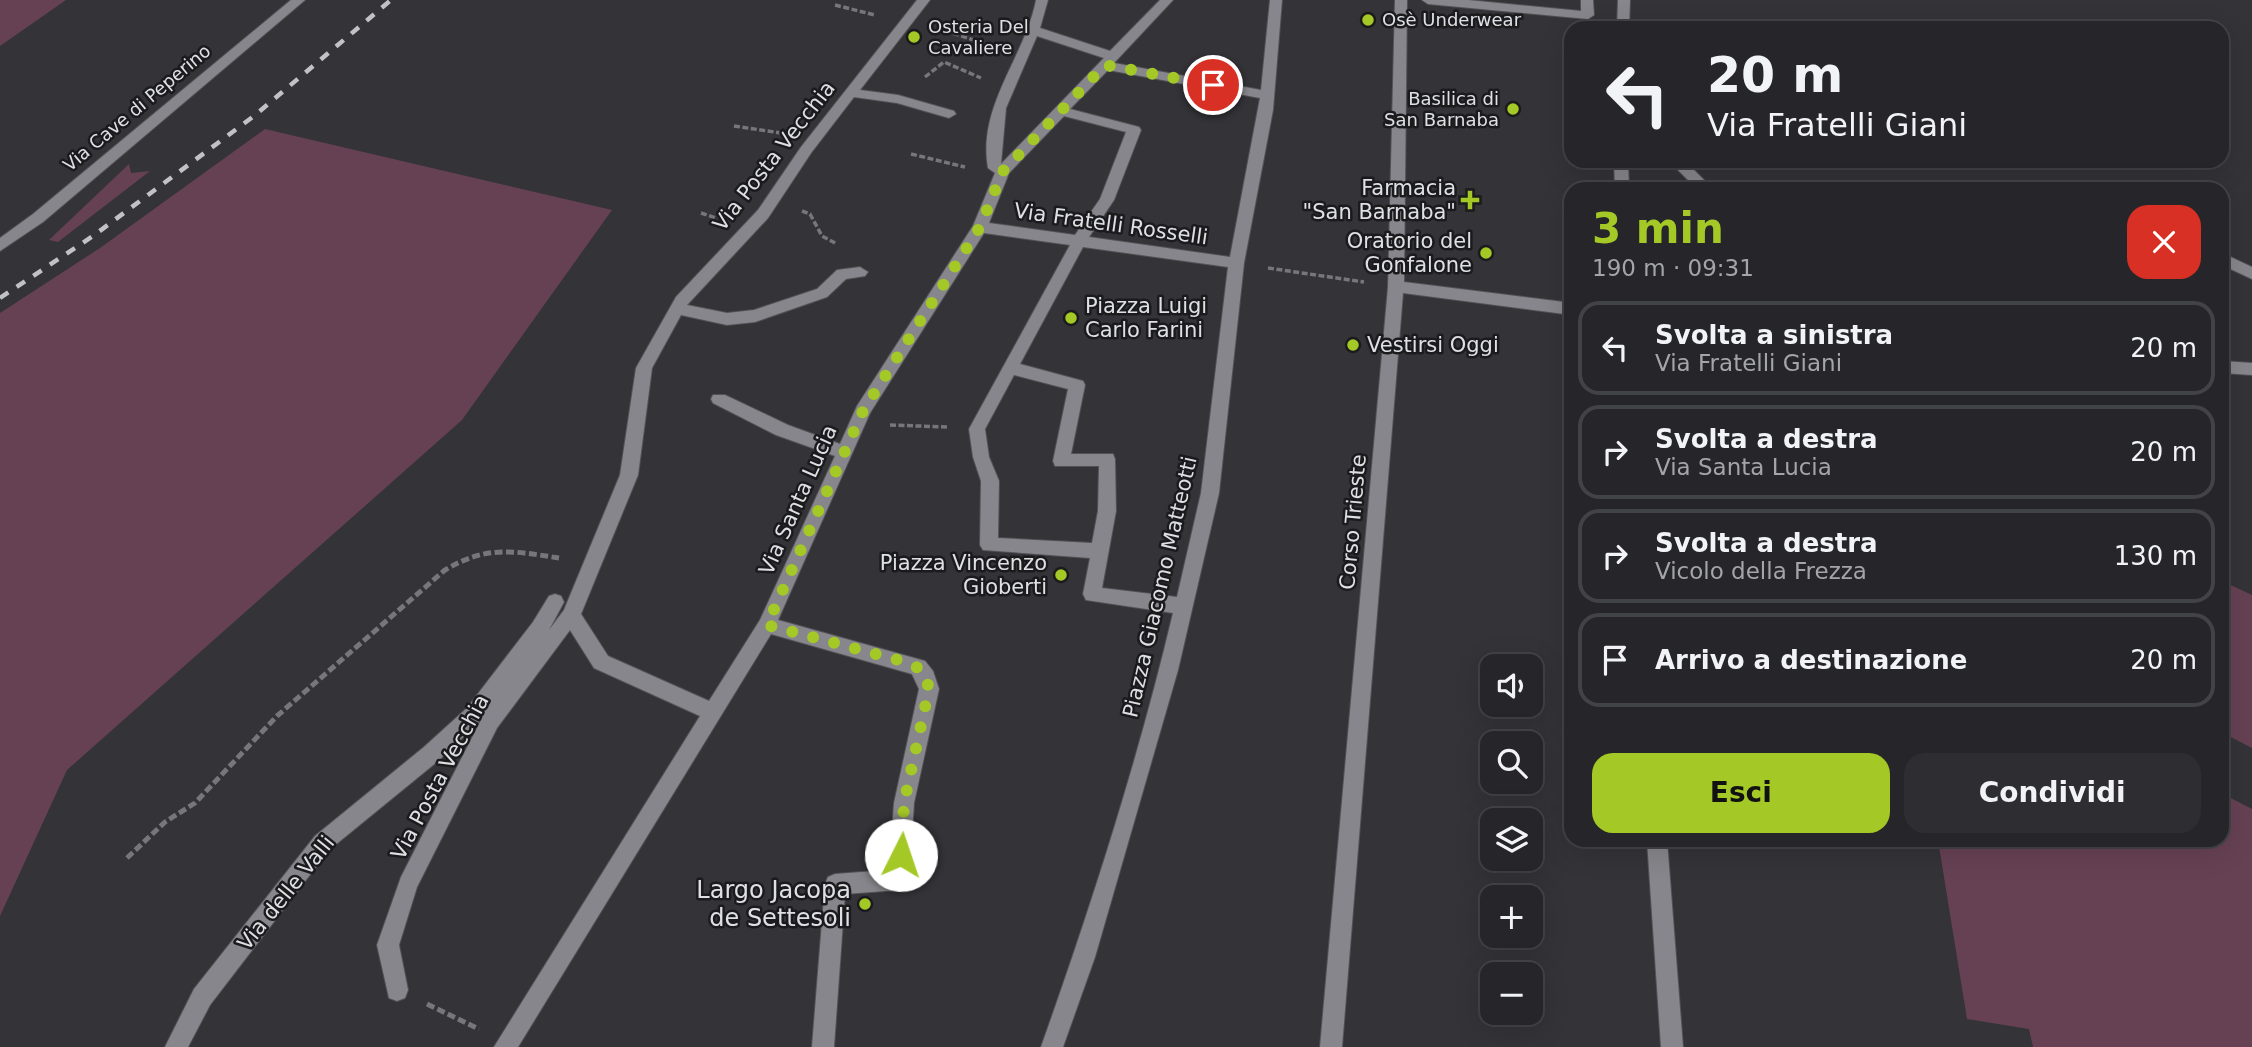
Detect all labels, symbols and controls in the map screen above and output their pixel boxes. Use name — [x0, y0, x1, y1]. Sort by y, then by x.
place label: Osè Underwear — [1382, 9, 1522, 30]
marker: Osè Underwear — [1360, 12, 1376, 28]
place label: Osteria Del Cavaliere — [928, 16, 1029, 58]
marker: Osteria Del Cavaliere — [906, 29, 922, 45]
street label: Via Cave di Peperino — [59, 40, 214, 175]
text: 20 m — [1707, 47, 1843, 104]
icon: left — [1592, 49, 1683, 140]
pin — [1183, 55, 1243, 115]
icon: arrive — [1194, 66, 1232, 104]
street label: Via Posta Vecchia — [708, 76, 840, 236]
place label: Basilica di San Barnaba — [1384, 88, 1499, 130]
marker: Basilica di San Barnaba — [1505, 101, 1521, 117]
text: Via Fratelli Giani — [1707, 106, 1967, 144]
place label: Farmacia "San Barnaba" — [1303, 176, 1456, 224]
marker: Farmacia "San Barnaba" — [1462, 192, 1478, 208]
street label: Via Fratelli Rosselli — [1013, 199, 1209, 249]
text: 3 min — [1592, 204, 1724, 253]
button: close — [2127, 205, 2201, 279]
place label: Oratorio del Gonfalone — [1347, 229, 1472, 277]
marker: Oratorio del Gonfalone — [1478, 245, 1494, 261]
text: 190 m · 09:31 — [1592, 255, 1754, 281]
place label: Piazza Luigi Carlo Farini — [1085, 294, 1207, 342]
marker: Piazza Luigi Carlo Farini — [1063, 310, 1079, 326]
text: Svolta a sinistra — [1655, 320, 1893, 350]
icon: left — [1596, 329, 1634, 367]
place label: Vestirsi Oggi — [1367, 333, 1499, 357]
text: 20 m — [2130, 333, 2197, 363]
marker: Vestirsi Oggi — [1345, 337, 1361, 353]
text: Via Fratelli Giani — [1655, 350, 1842, 376]
street label: Via Santa Lucia — [754, 421, 842, 579]
text: Svolta a destra — [1655, 424, 1878, 454]
icon: right — [1596, 433, 1634, 471]
text: 20 m — [2130, 437, 2197, 467]
street label: Corso Trieste — [1335, 453, 1371, 591]
street label: Piazza Giacomo Matteotti — [1118, 454, 1202, 720]
text: Via Santa Lucia — [1655, 454, 1832, 480]
text: Svolta a destra — [1655, 528, 1878, 558]
icon: right — [1596, 537, 1634, 575]
text: 130 m — [2114, 541, 2197, 571]
place label: Piazza Vincenzo Gioberti — [880, 551, 1047, 599]
text: Vicolo della Frezza — [1655, 558, 1867, 584]
marker: Piazza Vincenzo Gioberti — [1053, 567, 1069, 583]
icon: arrive — [1596, 641, 1634, 679]
text: Arrivo a destinazione — [1655, 645, 1967, 675]
text: 20 m — [2130, 645, 2197, 675]
map controls — [1480, 654, 1543, 1025]
button: sound — [1480, 654, 1543, 717]
street label: Via Posta Vecchia — [386, 690, 494, 864]
button: search — [1480, 731, 1543, 794]
button: Esci — [1592, 753, 1890, 833]
button: Condividi — [1904, 753, 2201, 833]
button: layers — [1480, 808, 1543, 871]
position arrow — [864, 818, 938, 892]
street label: Via delle Valli — [233, 831, 339, 955]
place label: Largo Jacopa de Settesoli — [696, 876, 851, 932]
button: + — [1480, 885, 1543, 948]
marker: Largo Jacopa de Settesoli — [857, 896, 873, 912]
button: − — [1480, 962, 1543, 1025]

